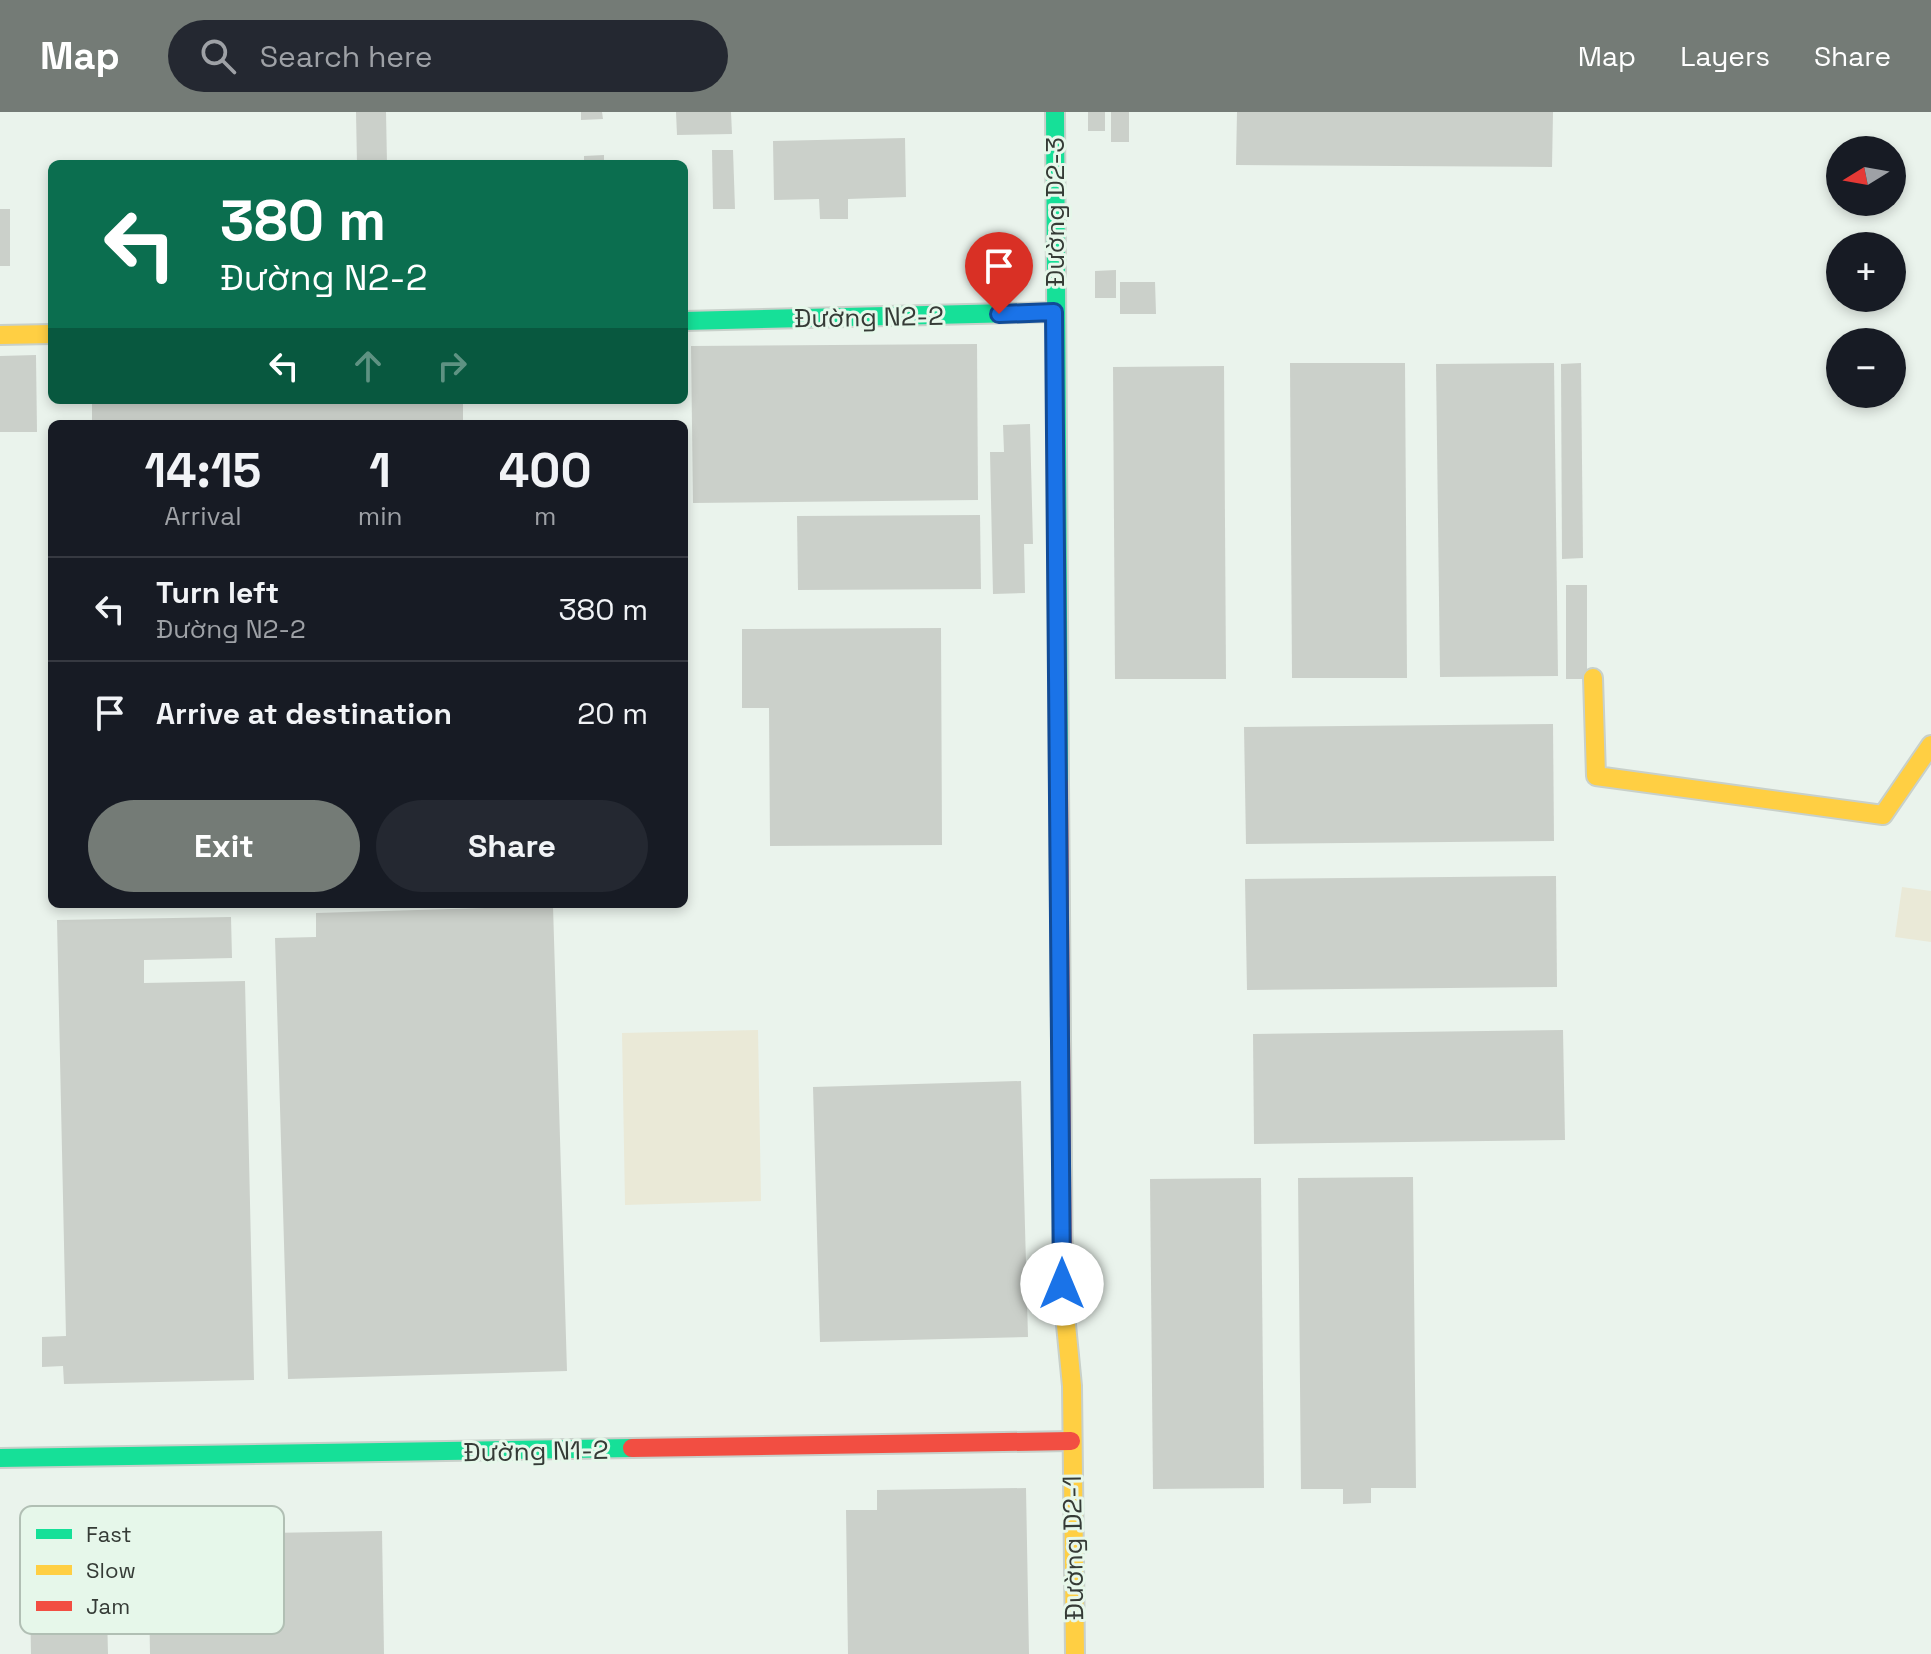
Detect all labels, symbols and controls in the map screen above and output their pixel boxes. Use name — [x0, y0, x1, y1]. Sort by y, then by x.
search box — [168, 20, 728, 92]
text: Map — [40, 32, 120, 80]
icon: search — [196, 34, 240, 78]
text: Search here — [260, 37, 433, 76]
text: Map — [1578, 38, 1636, 74]
text: Layers — [1680, 38, 1770, 74]
text: Share — [1814, 38, 1891, 74]
north arrow — [1826, 136, 1906, 216]
map controls — [1826, 136, 1906, 408]
street label: Đường D2-3 — [1038, 137, 1072, 287]
text: 380 m — [220, 185, 386, 256]
icon: left — [88, 192, 192, 296]
pin — [965, 232, 1033, 314]
button: + — [1826, 232, 1906, 312]
icon: arrive — [977, 244, 1021, 288]
text: Đường N2-2 — [220, 255, 427, 301]
street label: Đường N2-2 — [794, 299, 944, 335]
button: − — [1826, 328, 1906, 408]
icon: left — [262, 344, 306, 388]
icon: ahead — [346, 344, 390, 388]
icon: right — [430, 344, 474, 388]
text: 14:15 — [144, 440, 261, 501]
text: 1 — [369, 440, 391, 501]
text: 400 — [499, 440, 592, 501]
text: Arrival — [164, 499, 242, 533]
text: min — [358, 499, 402, 533]
text: m — [534, 499, 556, 533]
text: Turn left — [156, 573, 279, 612]
icon: left — [88, 587, 132, 631]
text: 380 m — [558, 590, 648, 629]
text: Đường N2-2 — [156, 612, 306, 646]
icon: arrive — [88, 691, 132, 735]
text: Arrive at destination — [156, 694, 452, 733]
text: 20 m — [577, 694, 648, 733]
button: Exit — [88, 800, 360, 892]
button: Share — [376, 800, 648, 892]
position arrow — [1020, 1242, 1104, 1326]
street label: Đường N1-2 — [463, 1433, 609, 1469]
street label: Đường D2-1 — [1055, 1475, 1091, 1621]
legend — [20, 1506, 284, 1634]
text: Fast — [86, 1520, 132, 1548]
text: Slow — [86, 1556, 136, 1584]
text: Jam — [86, 1592, 130, 1620]

